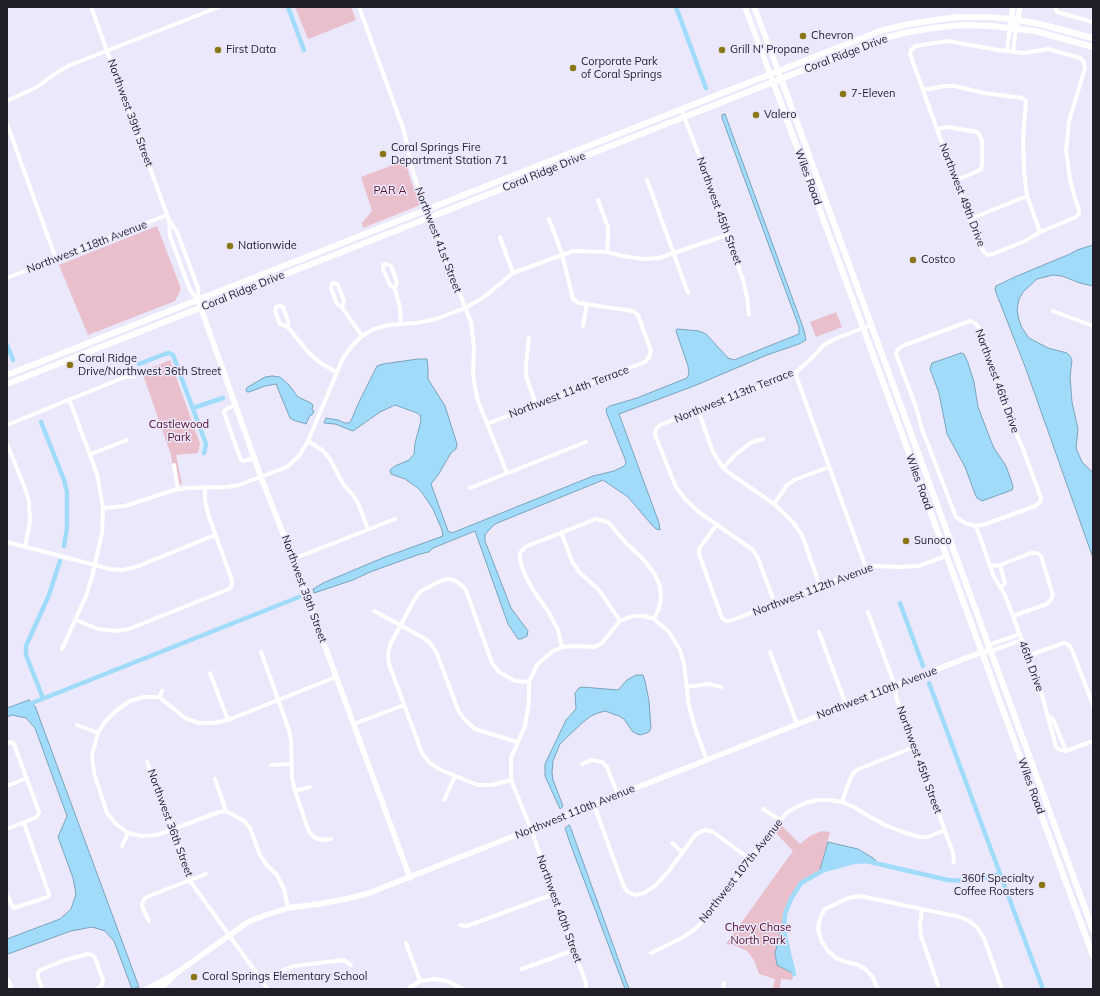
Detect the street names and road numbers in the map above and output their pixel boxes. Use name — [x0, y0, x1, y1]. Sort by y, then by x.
street label: Coral Ridge Drive — [802, 32, 890, 76]
street label: Northwest 39th Street — [104, 57, 156, 169]
street label: Northwest 49th Drive — [936, 141, 988, 249]
street label: Wiles Road — [792, 147, 824, 207]
street label: Coral Ridge Drive — [501, 149, 587, 195]
street label: Northwest 45th Street — [693, 155, 745, 267]
street label: Northwest 41st Street — [412, 185, 464, 295]
street label: Northwest 118th Avenue — [25, 218, 149, 276]
street label: Coral Ridge Drive — [200, 268, 286, 314]
street label: Northwest 46th Drive — [972, 327, 1022, 435]
street label: Northwest 114th Terrace — [507, 363, 631, 421]
street label: Northwest 113th Terrace — [673, 366, 795, 426]
street label: Wiles Road — [903, 452, 935, 512]
street label: Northwest 39th Street — [278, 533, 330, 645]
street label: Northwest 112th Avenue — [751, 561, 875, 619]
street label: 46th Drive — [1016, 639, 1046, 693]
street label: Northwest 110th Avenue — [815, 664, 939, 722]
street label: Northwest 45th Street — [893, 704, 945, 816]
street label: Wiles Road — [1015, 756, 1047, 816]
street label: Northwest 36th Street — [144, 767, 196, 879]
street label: Northwest 110th Avenue — [513, 782, 637, 842]
street label: Northwest 107th Avenue — [696, 817, 786, 925]
street label: Northwest 40th Street — [533, 853, 585, 965]

